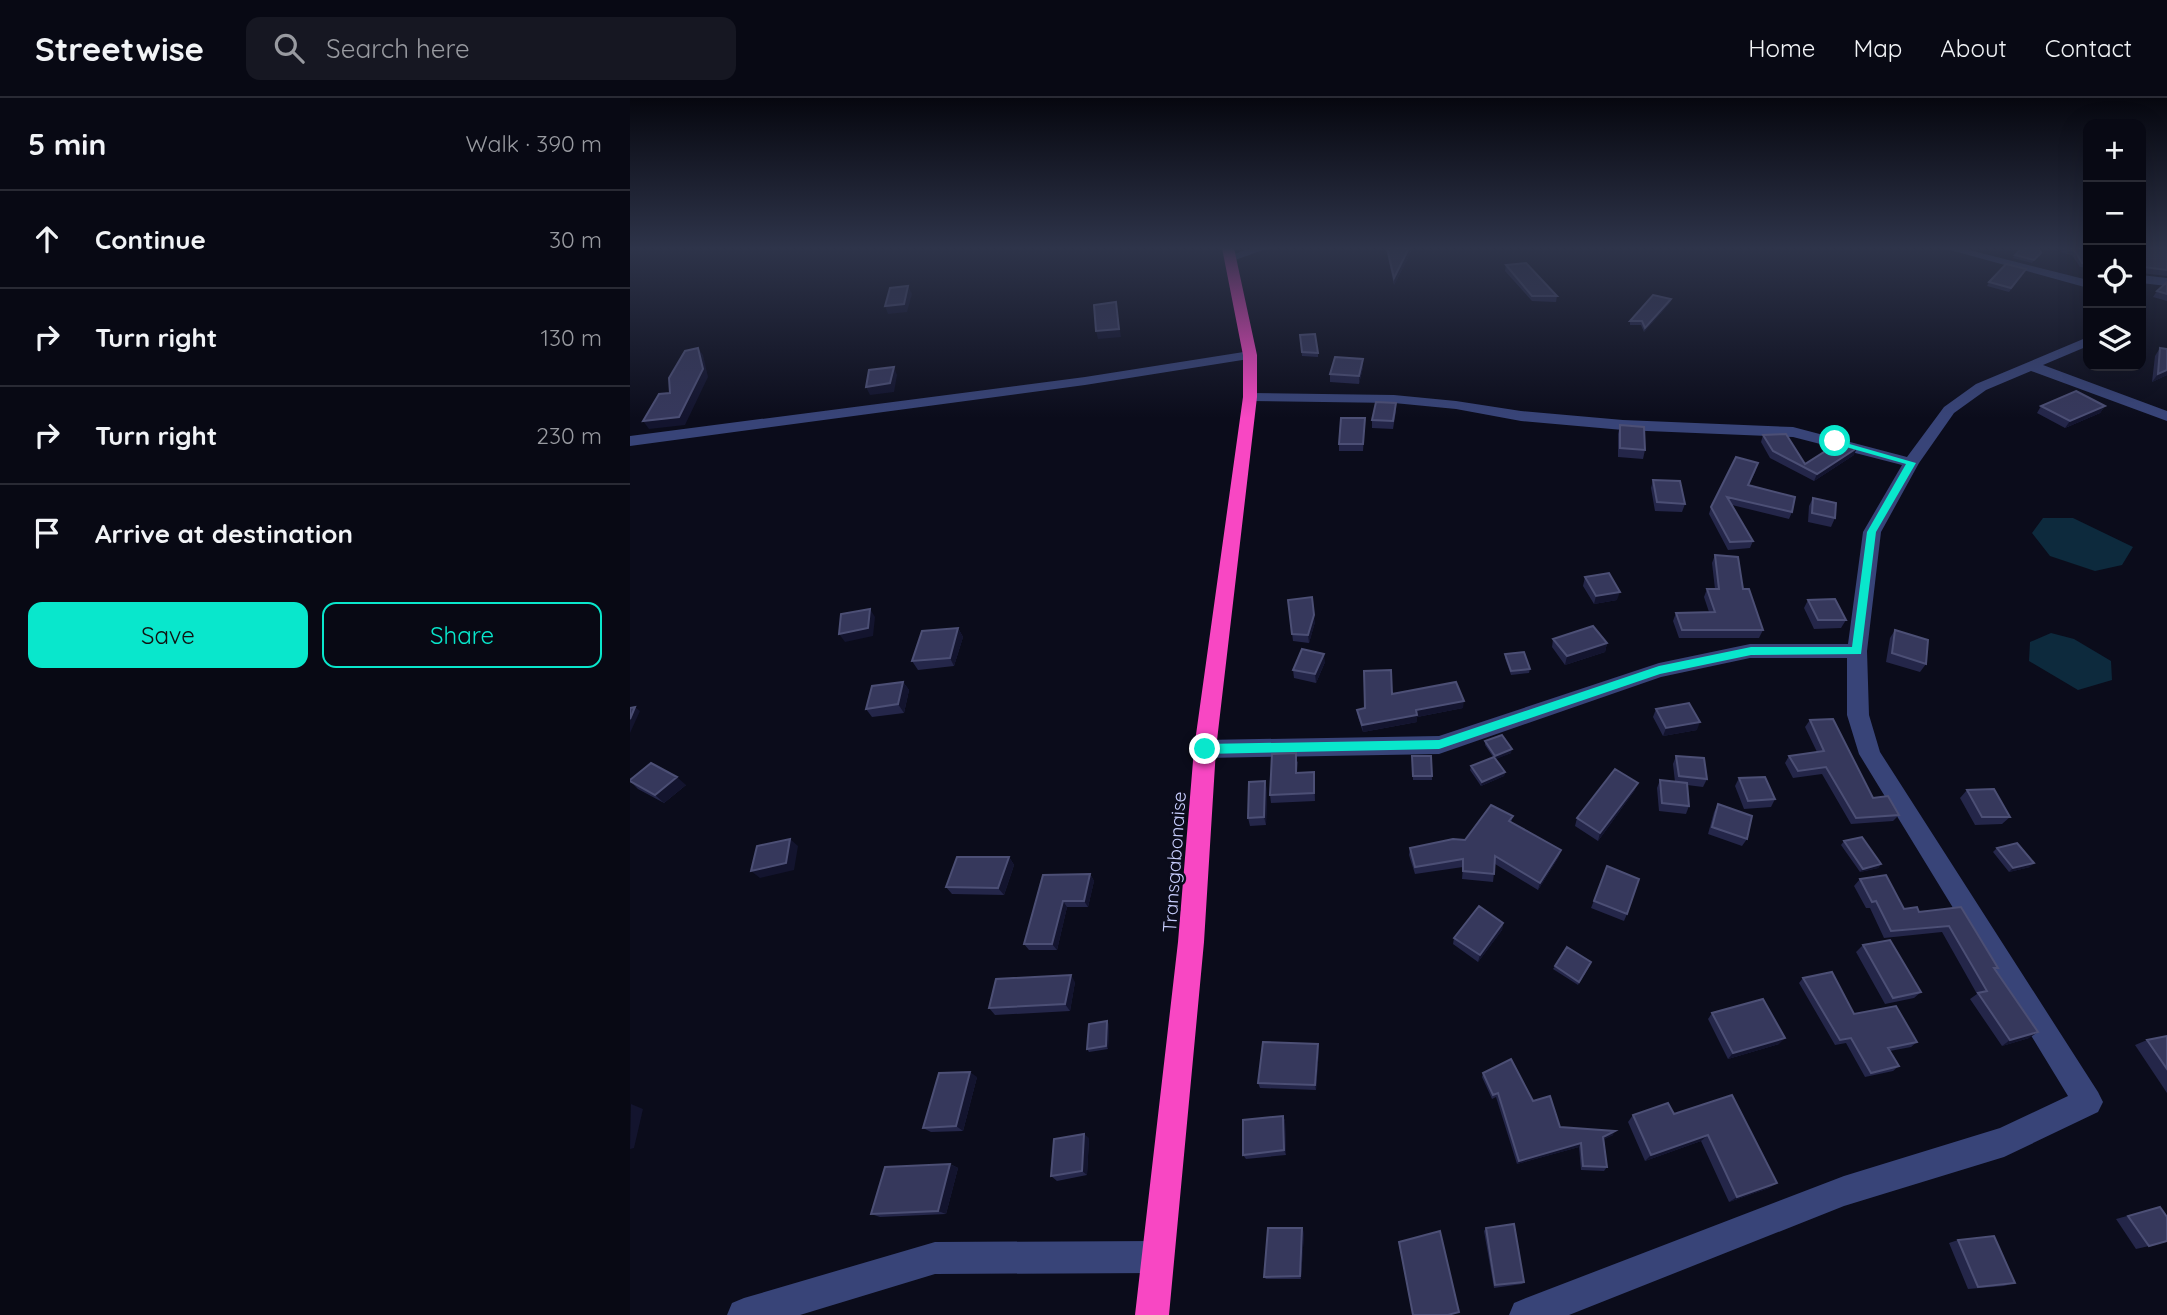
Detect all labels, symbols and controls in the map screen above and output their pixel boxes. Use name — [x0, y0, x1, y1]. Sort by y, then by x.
search box — [246, 17, 736, 80]
text: Streetwise — [35, 28, 204, 69]
icon: search — [270, 29, 308, 67]
text: Search here — [326, 32, 470, 65]
text: Home — [1748, 33, 1815, 63]
text: Map — [1853, 33, 1902, 63]
text: About — [1940, 33, 2007, 63]
text: Contact — [2045, 33, 2132, 63]
map controls — [2083, 119, 2146, 371]
button: + — [2083, 119, 2146, 182]
text: 5 min — [28, 125, 106, 163]
text: Walk · 390 m — [466, 129, 602, 158]
button: − — [2083, 182, 2146, 245]
icon: ahead — [28, 220, 66, 258]
text: Continue — [95, 223, 206, 256]
text: 30 m — [549, 225, 602, 254]
button: locate — [2083, 245, 2146, 308]
button: layers — [2083, 308, 2146, 371]
icon: right — [28, 318, 66, 356]
text: Turn right — [95, 321, 217, 354]
text: 130 m — [540, 323, 602, 352]
icon: right — [28, 416, 66, 454]
text: Turn right — [95, 419, 217, 452]
text: 230 m — [536, 421, 602, 450]
route start — [1819, 425, 1850, 456]
icon: arrive — [28, 514, 66, 552]
text: Arrive at destination — [95, 517, 353, 550]
button: Save — [28, 602, 308, 668]
button: Share — [322, 602, 602, 668]
route end — [1189, 733, 1220, 764]
street label: Transgabonaise — [1157, 791, 1191, 933]

